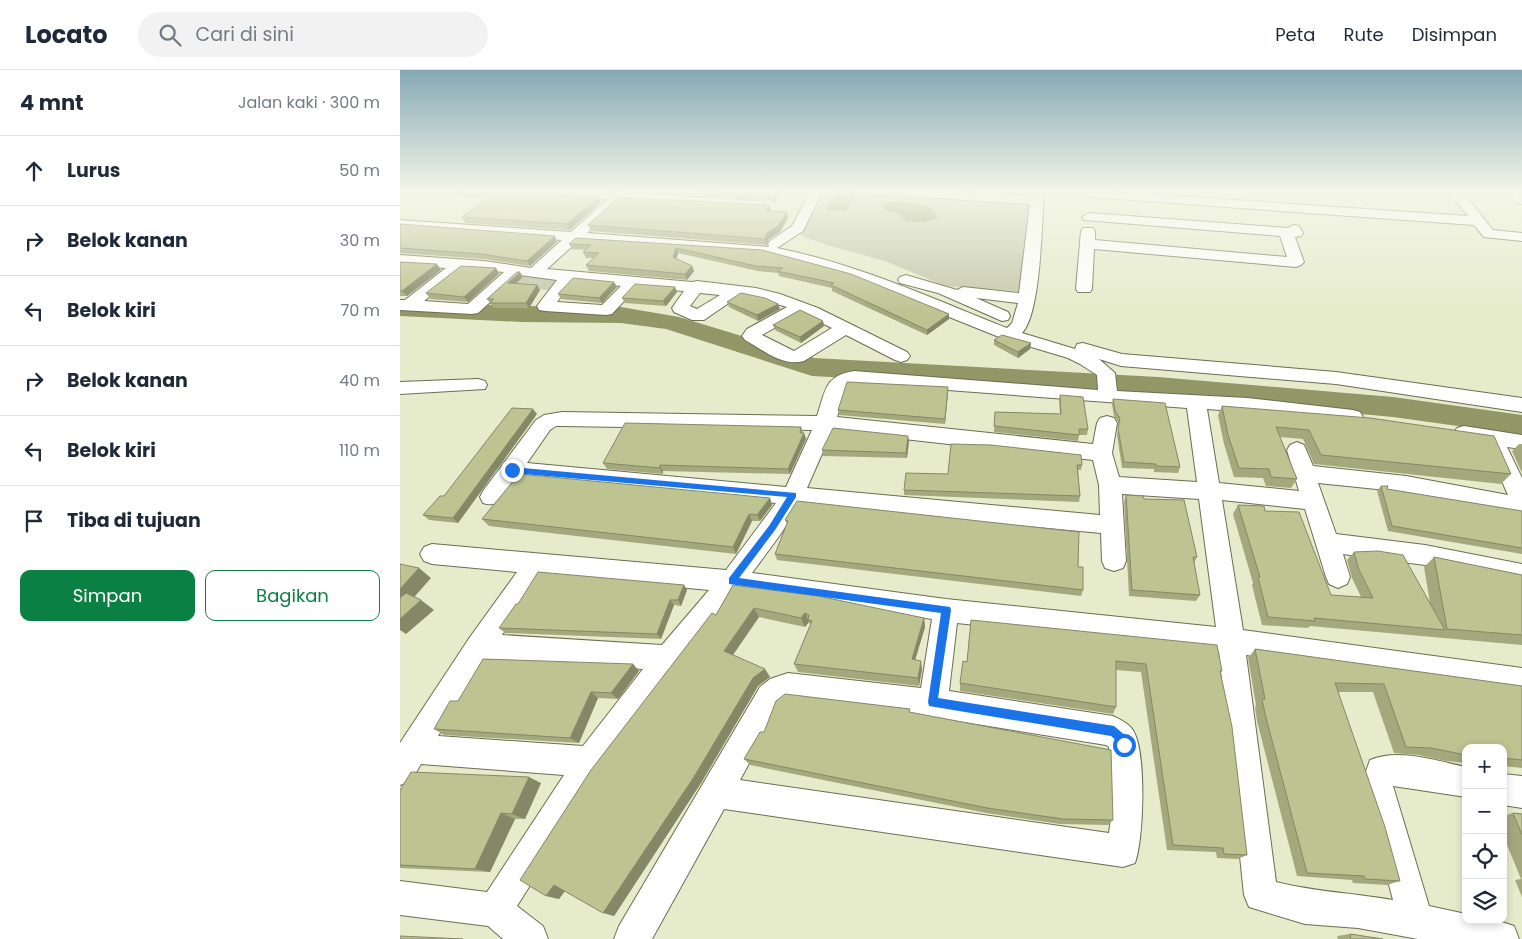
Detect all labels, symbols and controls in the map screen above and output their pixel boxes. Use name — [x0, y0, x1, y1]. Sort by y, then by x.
search box — [138, 12, 488, 57]
text: Locato — [25, 18, 108, 51]
icon: search — [156, 21, 184, 49]
text: Cari di sini — [196, 21, 294, 48]
text: Peta — [1275, 22, 1315, 47]
text: Rute — [1343, 22, 1384, 47]
text: Disimpan — [1412, 22, 1497, 47]
text: 4 mnt — [20, 88, 84, 117]
text: Jalan kaki · 300 m — [238, 91, 380, 114]
icon: ahead — [20, 157, 48, 185]
text: Lurus — [67, 157, 120, 184]
text: 50 m — [339, 159, 380, 182]
icon: right — [20, 227, 48, 255]
text: Belok kanan — [67, 227, 188, 254]
text: 30 m — [340, 229, 380, 252]
icon: left — [20, 297, 48, 325]
text: Belok kiri — [67, 297, 156, 324]
text: 70 m — [340, 299, 380, 322]
icon: right — [20, 367, 48, 395]
text: Belok kanan — [67, 367, 188, 394]
text: 40 m — [339, 369, 380, 392]
icon: left — [20, 437, 48, 465]
text: Belok kiri — [67, 437, 156, 464]
text: 110 m — [339, 439, 380, 462]
route end — [501, 459, 524, 482]
icon: arrive — [20, 507, 48, 535]
text: Tiba di tujuan — [67, 507, 201, 534]
button: Simpan — [20, 570, 195, 621]
button: Bagikan — [205, 570, 380, 621]
route start — [1113, 734, 1136, 757]
map controls — [1462, 744, 1507, 924]
button: + — [1462, 744, 1507, 789]
button: − — [1462, 789, 1507, 834]
button: locate — [1462, 834, 1507, 879]
button: layers — [1462, 879, 1507, 924]

